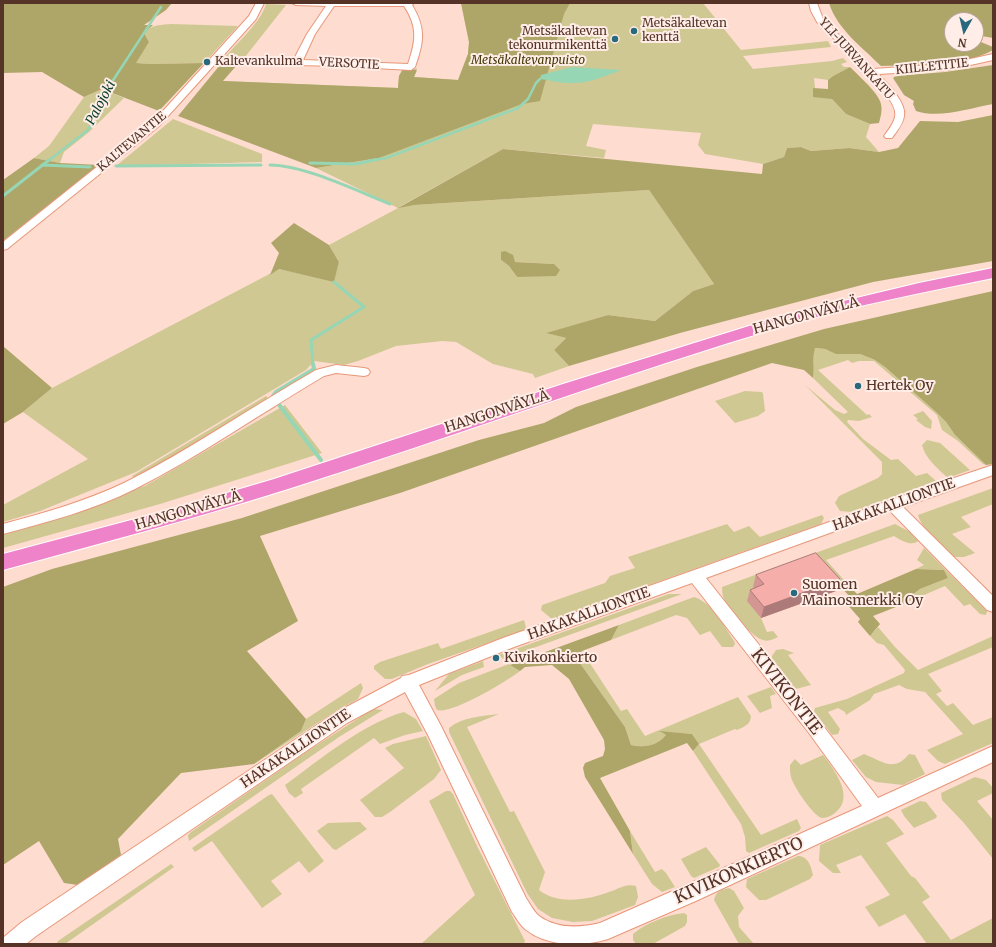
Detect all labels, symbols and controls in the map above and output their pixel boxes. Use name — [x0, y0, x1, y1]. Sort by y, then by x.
north arrow — [944, 12, 984, 52]
street label: YLI-JURVANKATU — [816, 15, 896, 103]
place label: Metsäkaltevan kenttä — [642, 17, 727, 45]
place label: Metsäkaltevan tekonurmikenttä — [508, 25, 607, 53]
marker: Metsäkaltevan kenttä — [629, 26, 639, 36]
marker: Metsäkaltevan tekonurmikenttä — [610, 34, 620, 44]
text: N — [957, 35, 968, 50]
park label: Metsäkaltevanpuisto — [471, 54, 585, 68]
place label: Kaltevankulma — [215, 55, 303, 69]
street label: VERSOTIE — [318, 55, 380, 73]
street label: KIILLETITIE — [895, 56, 969, 78]
marker: Kaltevankulma — [202, 57, 212, 67]
water label: Palojoki — [83, 78, 119, 128]
street label: KALTEVANTIE — [95, 109, 169, 175]
street label: HANGONVÄYLÄ — [751, 294, 861, 338]
place label: Hertek Oy — [866, 378, 934, 394]
marker: Hertek Oy — [853, 381, 863, 391]
street label: HANGONVÄYLÄ — [443, 387, 551, 437]
street label: HAKAKALLIONTIE — [831, 475, 957, 535]
street label: HANGONVÄYLÄ — [133, 488, 243, 534]
place label: Suomen Mainosmerkki Oy — [802, 577, 923, 610]
street label: HAKAKALLIONTIE — [526, 584, 652, 644]
marker: Suomen Mainosmerkki Oy — [789, 588, 799, 598]
street label: KIVIKONTIE — [746, 645, 826, 739]
place label: Kivikonkierto — [504, 650, 597, 666]
marker: Kivikonkierto — [491, 653, 501, 663]
street label: HAKAKALLIONTIE — [238, 706, 354, 792]
street label: KIVIKONKIERTO — [671, 833, 807, 909]

